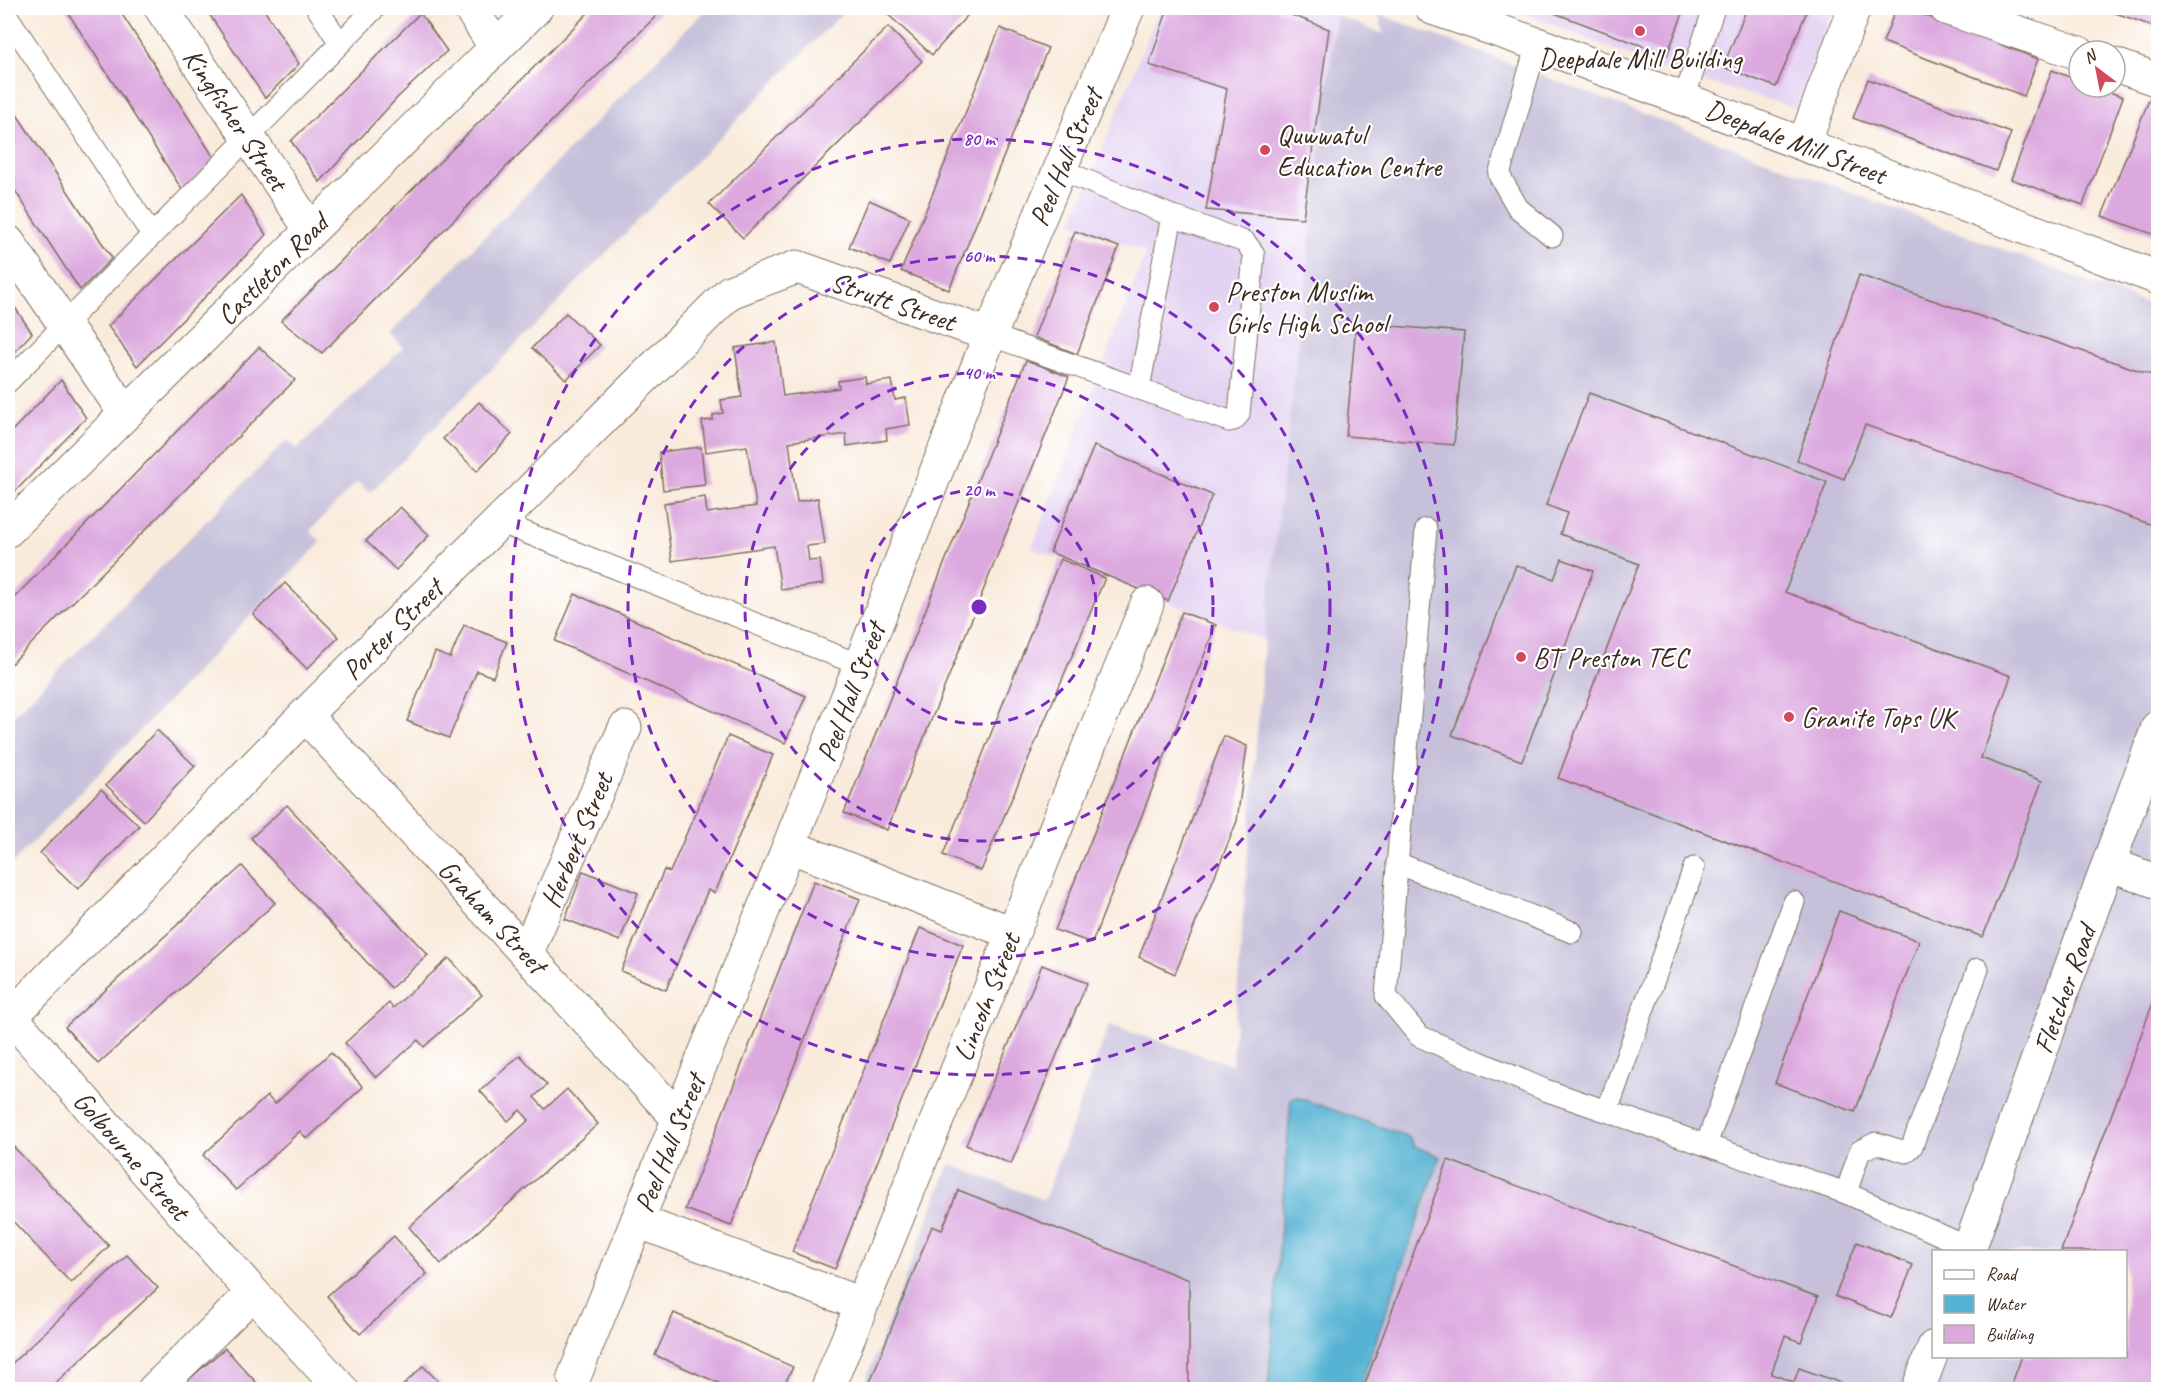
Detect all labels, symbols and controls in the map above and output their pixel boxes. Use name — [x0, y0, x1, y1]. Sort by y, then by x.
marker: Deepdale Mill Building — [1633, 24, 1647, 38]
north arrow — [2067, 39, 2127, 99]
place label: Deepdale Mill Building — [1538, 41, 1744, 76]
street label: Kingfisher Street — [175, 42, 297, 199]
text: N — [2080, 44, 2102, 68]
street label: Peel Hall Street — [1021, 80, 1111, 231]
street label: Deepdale Mill Street — [1701, 91, 1894, 193]
place label: Quwwatul Education Centre — [1277, 117, 1443, 184]
text: 80 m — [964, 128, 996, 150]
marker: Quwwatul Education Centre — [1258, 143, 1272, 157]
street label: Castleton Road — [209, 203, 338, 332]
text: 60 m — [963, 245, 996, 267]
street label: Strutt Street — [826, 264, 962, 340]
place label: Preston Muslim Girls High School — [1226, 274, 1392, 341]
marker: Preston Muslim Girls High School — [1207, 300, 1221, 314]
text: 40 m — [964, 362, 996, 384]
text: 20 m — [964, 479, 996, 501]
street label: Porter Street — [335, 569, 453, 687]
centre of rings — [969, 597, 989, 617]
street label: Peel Hall Street — [808, 615, 894, 766]
place label: BT Preston TEC — [1533, 640, 1691, 675]
marker: BT Preston TEC — [1514, 650, 1528, 664]
place label: Granite Tops UK — [1801, 700, 1959, 735]
marker: Granite Tops UK — [1782, 710, 1796, 724]
street label: Herbert Street — [532, 765, 622, 913]
street label: Graham Street — [431, 852, 557, 983]
street label: Fletcher Road — [2025, 917, 2105, 1058]
street label: Lincoln Street — [945, 926, 1029, 1066]
street label: Peel Hall Street — [626, 1066, 714, 1217]
street label: Golbourne Street — [66, 1084, 199, 1229]
legend — [1932, 1250, 2127, 1358]
text: Road — [1986, 1263, 2019, 1285]
text: Water — [1986, 1293, 2027, 1315]
text: Building — [1986, 1323, 2035, 1345]

